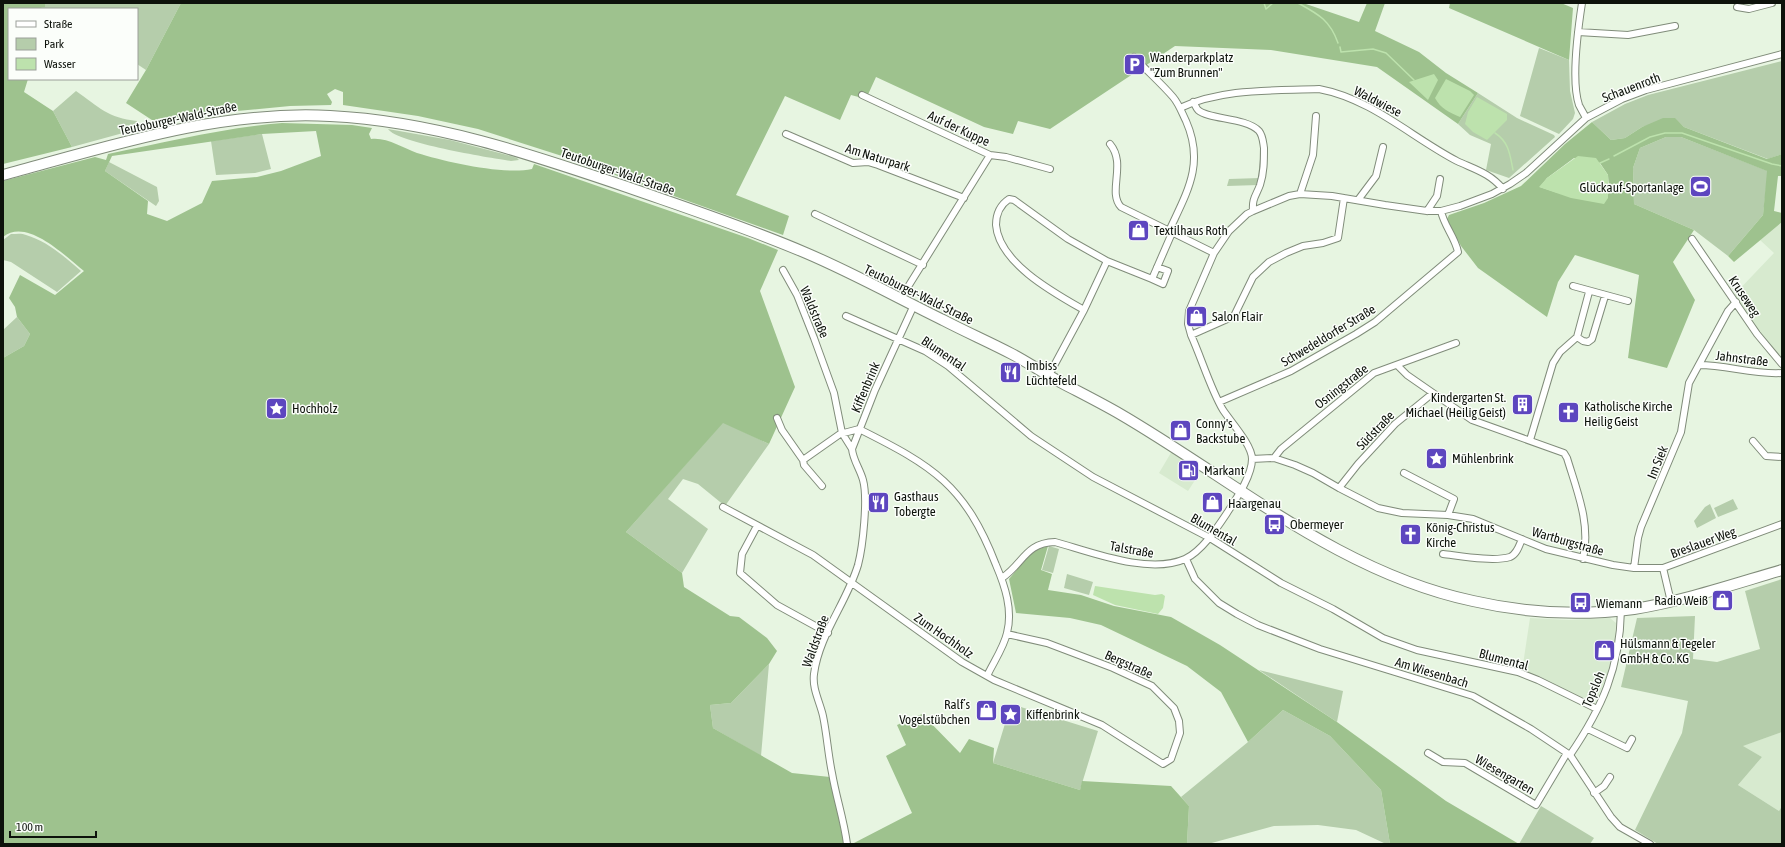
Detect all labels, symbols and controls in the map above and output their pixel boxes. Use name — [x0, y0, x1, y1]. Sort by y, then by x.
legend — [8, 8, 138, 80]
text: Straße — [44, 17, 72, 31]
text: Park — [44, 37, 65, 51]
place label: Wanderparkplatz "Zum Brunnen" — [1150, 50, 1233, 80]
parking icon: Wanderparkplatz "Zum Brunnen" — [1122, 51, 1148, 77]
text: Wasser — [44, 57, 76, 71]
street label: Schauenroth — [1600, 70, 1662, 105]
street label: Waldwiese — [1351, 83, 1404, 120]
street label: Teutoburger-Wald-Straße — [118, 99, 238, 138]
street label: Auf der Kuppe — [926, 108, 992, 149]
street label: Am Naturpark — [844, 141, 912, 175]
street label: Teutoburger-Wald-Straße — [559, 145, 677, 198]
sports icon: Glückauf-Sportanlage — [1687, 174, 1713, 200]
place label: Glückauf-Sportanlage — [1579, 180, 1684, 195]
shop icon: Textilhaus Roth — [1125, 217, 1151, 243]
place label: Textilhaus Roth — [1154, 223, 1228, 238]
street label: Teutoburger-Wald-Straße — [862, 261, 976, 327]
street label: Kruseweg — [1726, 273, 1764, 320]
street label: Waldstraße — [797, 284, 832, 340]
street label: Schwedeldorfer Straße — [1278, 301, 1378, 370]
shop icon: Salon Flair — [1184, 303, 1210, 329]
place label: Salon Flair — [1212, 309, 1263, 324]
street label: Blumental — [919, 333, 969, 374]
street label: Jahnstraße — [1715, 348, 1769, 369]
place label: Imbiss Lüchtefeld — [1026, 358, 1077, 388]
street label: Kiffenbrink — [848, 359, 883, 415]
restaurant icon: Imbiss Lüchtefeld — [998, 359, 1024, 385]
street label: Osningstraße — [1312, 361, 1371, 412]
place label: Kindergarten St. Michael (Heilig Geist) — [1405, 390, 1506, 420]
building icon: Kindergarten St. Michael (Heilig Geist) — [1509, 391, 1535, 417]
place icon: Hochholz — [264, 395, 290, 421]
place label: Katholische Kirche Heilig Geist — [1584, 399, 1672, 429]
church icon: Katholische Kirche Heilig Geist — [1556, 400, 1582, 426]
place label: Hochholz — [292, 401, 338, 416]
street label: Südstraße — [1353, 408, 1397, 453]
place label: Conny's Backstube — [1196, 416, 1246, 446]
shop icon: Conny's Backstube — [1167, 417, 1193, 443]
street label: Im Siek — [1644, 443, 1671, 481]
place icon: Mühlenbrink — [1423, 445, 1449, 471]
place label: Mühlenbrink — [1452, 451, 1514, 466]
fuel station icon: Markant — [1176, 457, 1202, 483]
place label: Markant — [1204, 463, 1245, 478]
place label: Gasthaus Tobergte — [894, 489, 939, 519]
restaurant icon: Gasthaus Tobergte — [866, 490, 892, 516]
shop icon: Haargenau — [1199, 490, 1225, 516]
place label: Haargenau — [1228, 496, 1281, 511]
street label: Blumental — [1188, 510, 1240, 549]
bus stop icon: Obermeyer — [1261, 511, 1287, 537]
place label: Obermeyer — [1290, 517, 1344, 532]
place label: König-Christus Kirche — [1426, 520, 1495, 550]
church icon: König-Christus Kirche — [1398, 521, 1424, 547]
street label: Wartburgstraße — [1530, 524, 1606, 559]
street label: Breslauer Weg — [1669, 524, 1738, 561]
street label: Talstraße — [1109, 538, 1155, 561]
shop icon: Radio Weiß — [1710, 587, 1736, 613]
bus stop icon: Wiemann — [1567, 590, 1593, 616]
place label: Radio Weiß — [1654, 593, 1708, 608]
place label: Wiemann — [1596, 596, 1642, 611]
street label: Zum Hochholz — [911, 610, 976, 661]
street label: Waldstraße — [799, 613, 832, 669]
place label: Hülsmann & Tegeler GmbH & Co. KG — [1620, 636, 1715, 666]
shop icon: Hülsmann & Tegeler GmbH & Co. KG — [1592, 637, 1618, 663]
street label: Blumental — [1477, 646, 1531, 673]
street label: Bergstraße — [1102, 647, 1155, 682]
street label: Am Wiesenbach — [1393, 654, 1470, 691]
street label: Topsloh — [1579, 669, 1608, 709]
place label: Ralf´s Vogelstübchen — [899, 697, 970, 727]
shop icon: Ralf´s Vogelstübchen — [973, 698, 999, 724]
place icon: Kiffenbrink — [998, 701, 1024, 727]
place label: Kiffenbrink — [1026, 707, 1080, 722]
street label: Wiesengarten — [1472, 751, 1537, 797]
scale bar — [10, 813, 96, 839]
text: 100 m — [16, 820, 43, 834]

